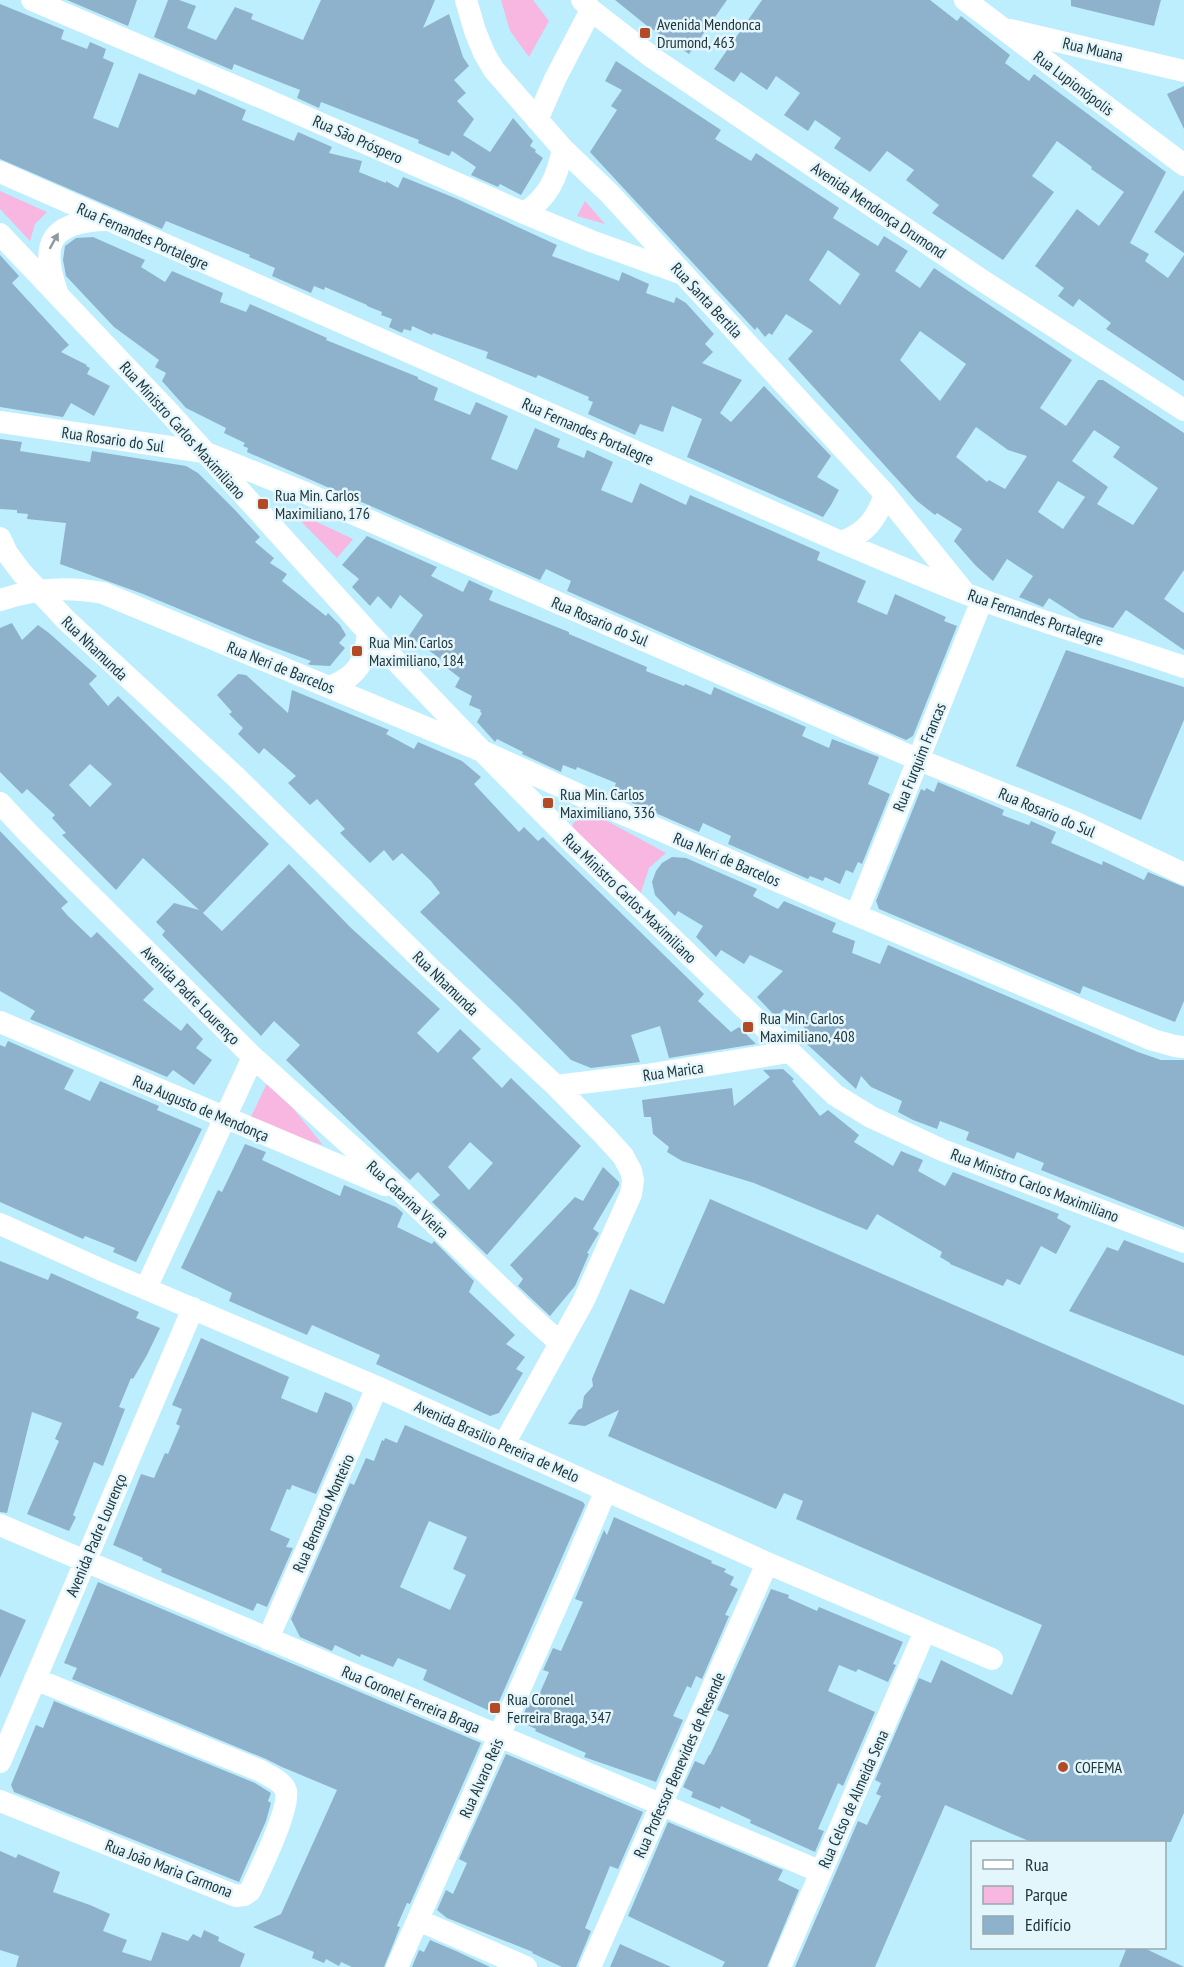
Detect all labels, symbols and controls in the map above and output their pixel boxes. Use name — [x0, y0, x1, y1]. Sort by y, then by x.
place label: Avenida Mendonca Drumond, 463 — [657, 14, 761, 52]
marker: Avenida Mendonca Drumond, 463 — [638, 26, 652, 40]
street label: Rua Muana — [1061, 32, 1125, 66]
street label: Rua Lupionópolis — [1030, 46, 1118, 120]
street label: Rua São Próspero — [310, 110, 406, 168]
street label: Avenida Mendonça Drumond — [808, 157, 950, 263]
street label: Rua Fernandes Portalegre — [74, 198, 212, 274]
one-way arrow — [49, 232, 59, 249]
street label: Rua Santa Bertila — [667, 258, 747, 342]
street label: Rua Ministro Carlos Maximiliano — [116, 357, 250, 503]
street label: Rua Fernandes Portalegre — [519, 393, 657, 469]
street label: Rua Rosario do Sul — [61, 422, 166, 456]
place label: Rua Min. Carlos Maximiliano, 176 — [275, 485, 370, 523]
marker: Rua Min. Carlos Maximiliano, 176 — [256, 497, 270, 511]
street label: Rua Fernandes Portalegre — [966, 584, 1106, 650]
street label: Rua Rosario do Sul — [549, 592, 652, 650]
street label: Rua Nhamunda — [58, 612, 132, 684]
place label: Rua Min. Carlos Maximiliano, 184 — [369, 632, 464, 670]
street label: Rua Neri de Barcelos — [224, 636, 338, 698]
marker: Rua Min. Carlos Maximiliano, 184 — [350, 644, 364, 658]
street label: Rua Furquim Francas — [888, 700, 950, 814]
street label: Rua Rosario do Sul — [996, 783, 1099, 841]
place label: Rua Min. Carlos Maximiliano, 336 — [560, 784, 655, 822]
marker: Rua Min. Carlos Maximiliano, 336 — [541, 796, 555, 810]
street label: Rua Neri de Barcelos — [671, 827, 783, 891]
street label: Rua Ministro Carlos Maximiliano — [559, 829, 701, 967]
street label: Avenida Padre Lourenço — [137, 941, 245, 1049]
street label: Rua Nhamunda — [409, 947, 483, 1019]
place label: Rua Min. Carlos Maximiliano, 408 — [760, 1008, 855, 1046]
marker: Rua Min. Carlos Maximiliano, 408 — [741, 1020, 755, 1034]
street label: Rua Marica — [641, 1057, 705, 1085]
street label: Rua Augusto de Mendonça — [130, 1070, 272, 1146]
street label: Rua Ministro Carlos Maximiliano — [948, 1144, 1122, 1226]
street label: Rua Catarina Vieira — [363, 1156, 453, 1242]
street label: Avenida Brasilio Pereira de Melo — [412, 1396, 583, 1486]
street label: Rua Bernardo Monteiro — [288, 1450, 358, 1575]
street label: Avenida Padre Lourenço — [61, 1470, 131, 1600]
street label: Rua Coronel Ferreira Braga — [339, 1661, 483, 1737]
street label: Rua Professor Benevides de Resende — [629, 1669, 729, 1861]
place label: Rua Coronel Ferreira Braga, 347 — [507, 1689, 612, 1727]
marker: Rua Coronel Ferreira Braga, 347 — [488, 1701, 502, 1715]
street label: Rua Celso de Almeida Sena — [814, 1727, 892, 1871]
street label: Rua Alvaro Reis — [455, 1735, 507, 1821]
place label: COFEMA — [1075, 1757, 1122, 1777]
marker: COFEMA — [1056, 1760, 1070, 1774]
street label: Rua João Maria Carmona — [102, 1835, 236, 1901]
legend — [971, 1841, 1166, 1949]
text: Rua — [1025, 1853, 1049, 1876]
text: Parque — [1025, 1883, 1068, 1906]
text: Edifício — [1025, 1913, 1071, 1936]

